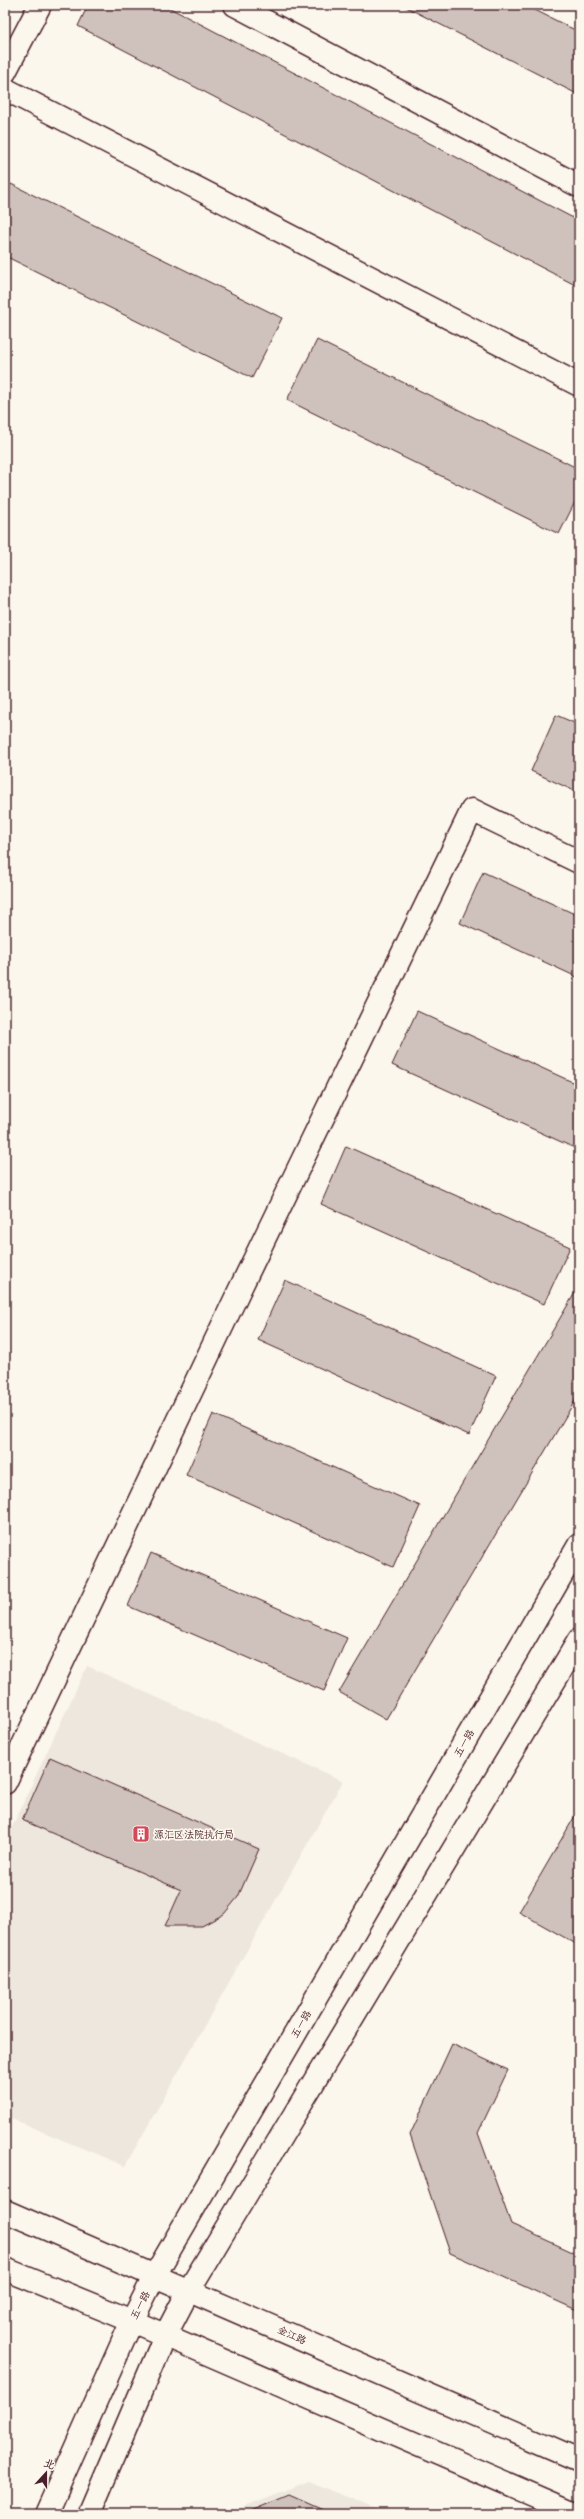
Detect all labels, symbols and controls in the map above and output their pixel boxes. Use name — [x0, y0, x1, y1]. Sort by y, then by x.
street label: 五一路 — [451, 1727, 477, 1759]
building icon: 源汇区法院执行局 — [131, 1824, 151, 1844]
place label: 源汇区法院执行局 — [154, 1828, 234, 1841]
street label: 五一路 — [288, 2008, 314, 2040]
street label: 五一路 — [127, 2289, 153, 2321]
street label: 金江路 — [276, 2323, 308, 2347]
north arrow — [26, 2453, 66, 2493]
text: 北 — [42, 2455, 57, 2473]

